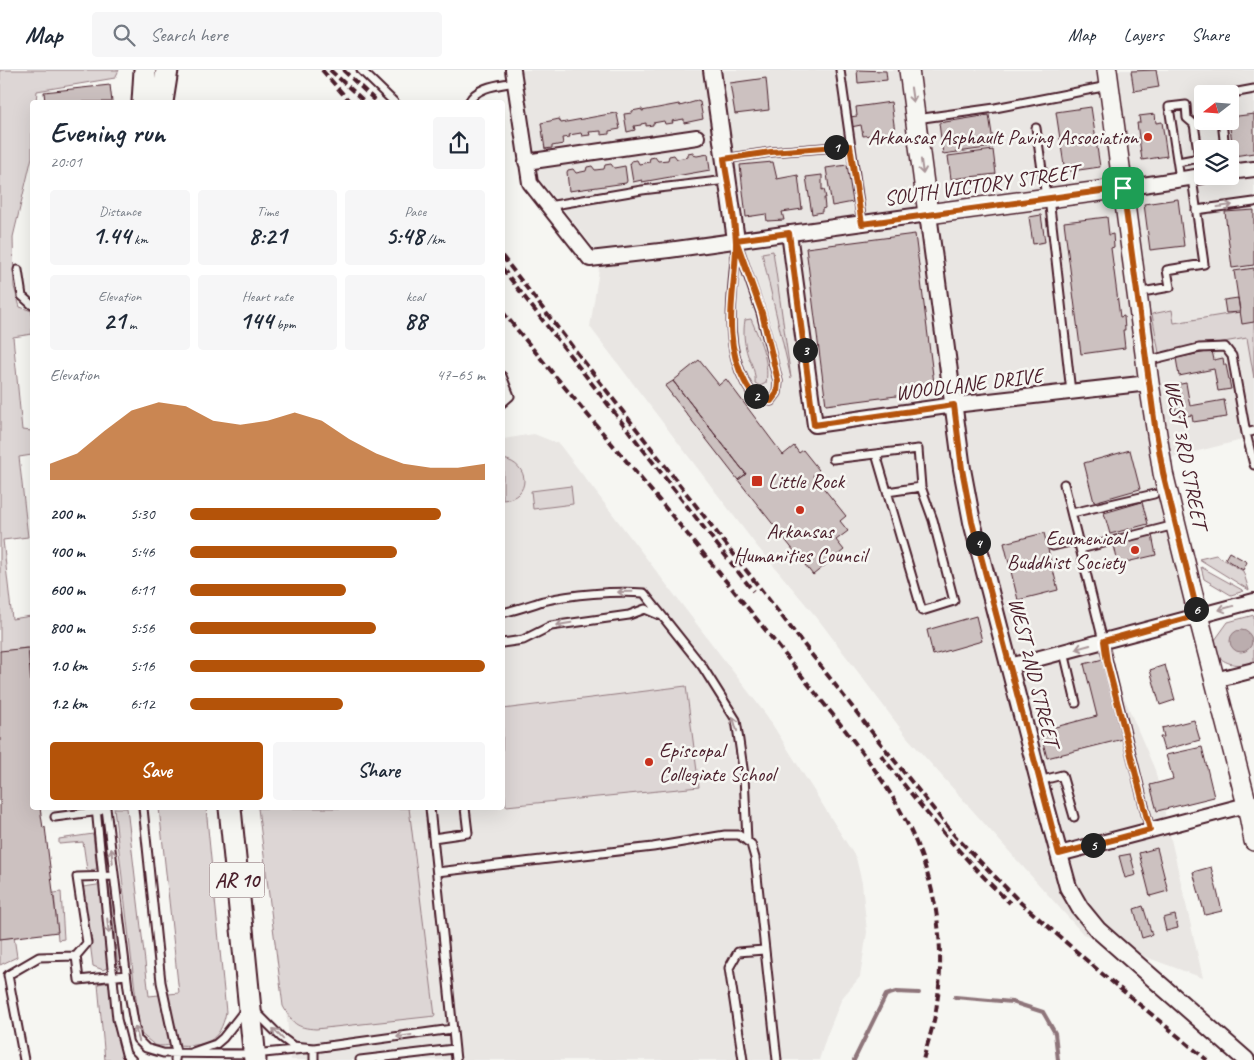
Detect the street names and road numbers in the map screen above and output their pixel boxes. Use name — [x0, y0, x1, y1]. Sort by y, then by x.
street label: SOUTH VICTORY STREET — [882, 158, 1085, 211]
street label: WOODLANE DRIVE — [894, 362, 1047, 406]
street label: WEST 3RD STREET — [1159, 378, 1214, 536]
street label: WEST 2ND STREET — [1003, 595, 1066, 754]
road number: AR 10 — [210, 862, 264, 898]

